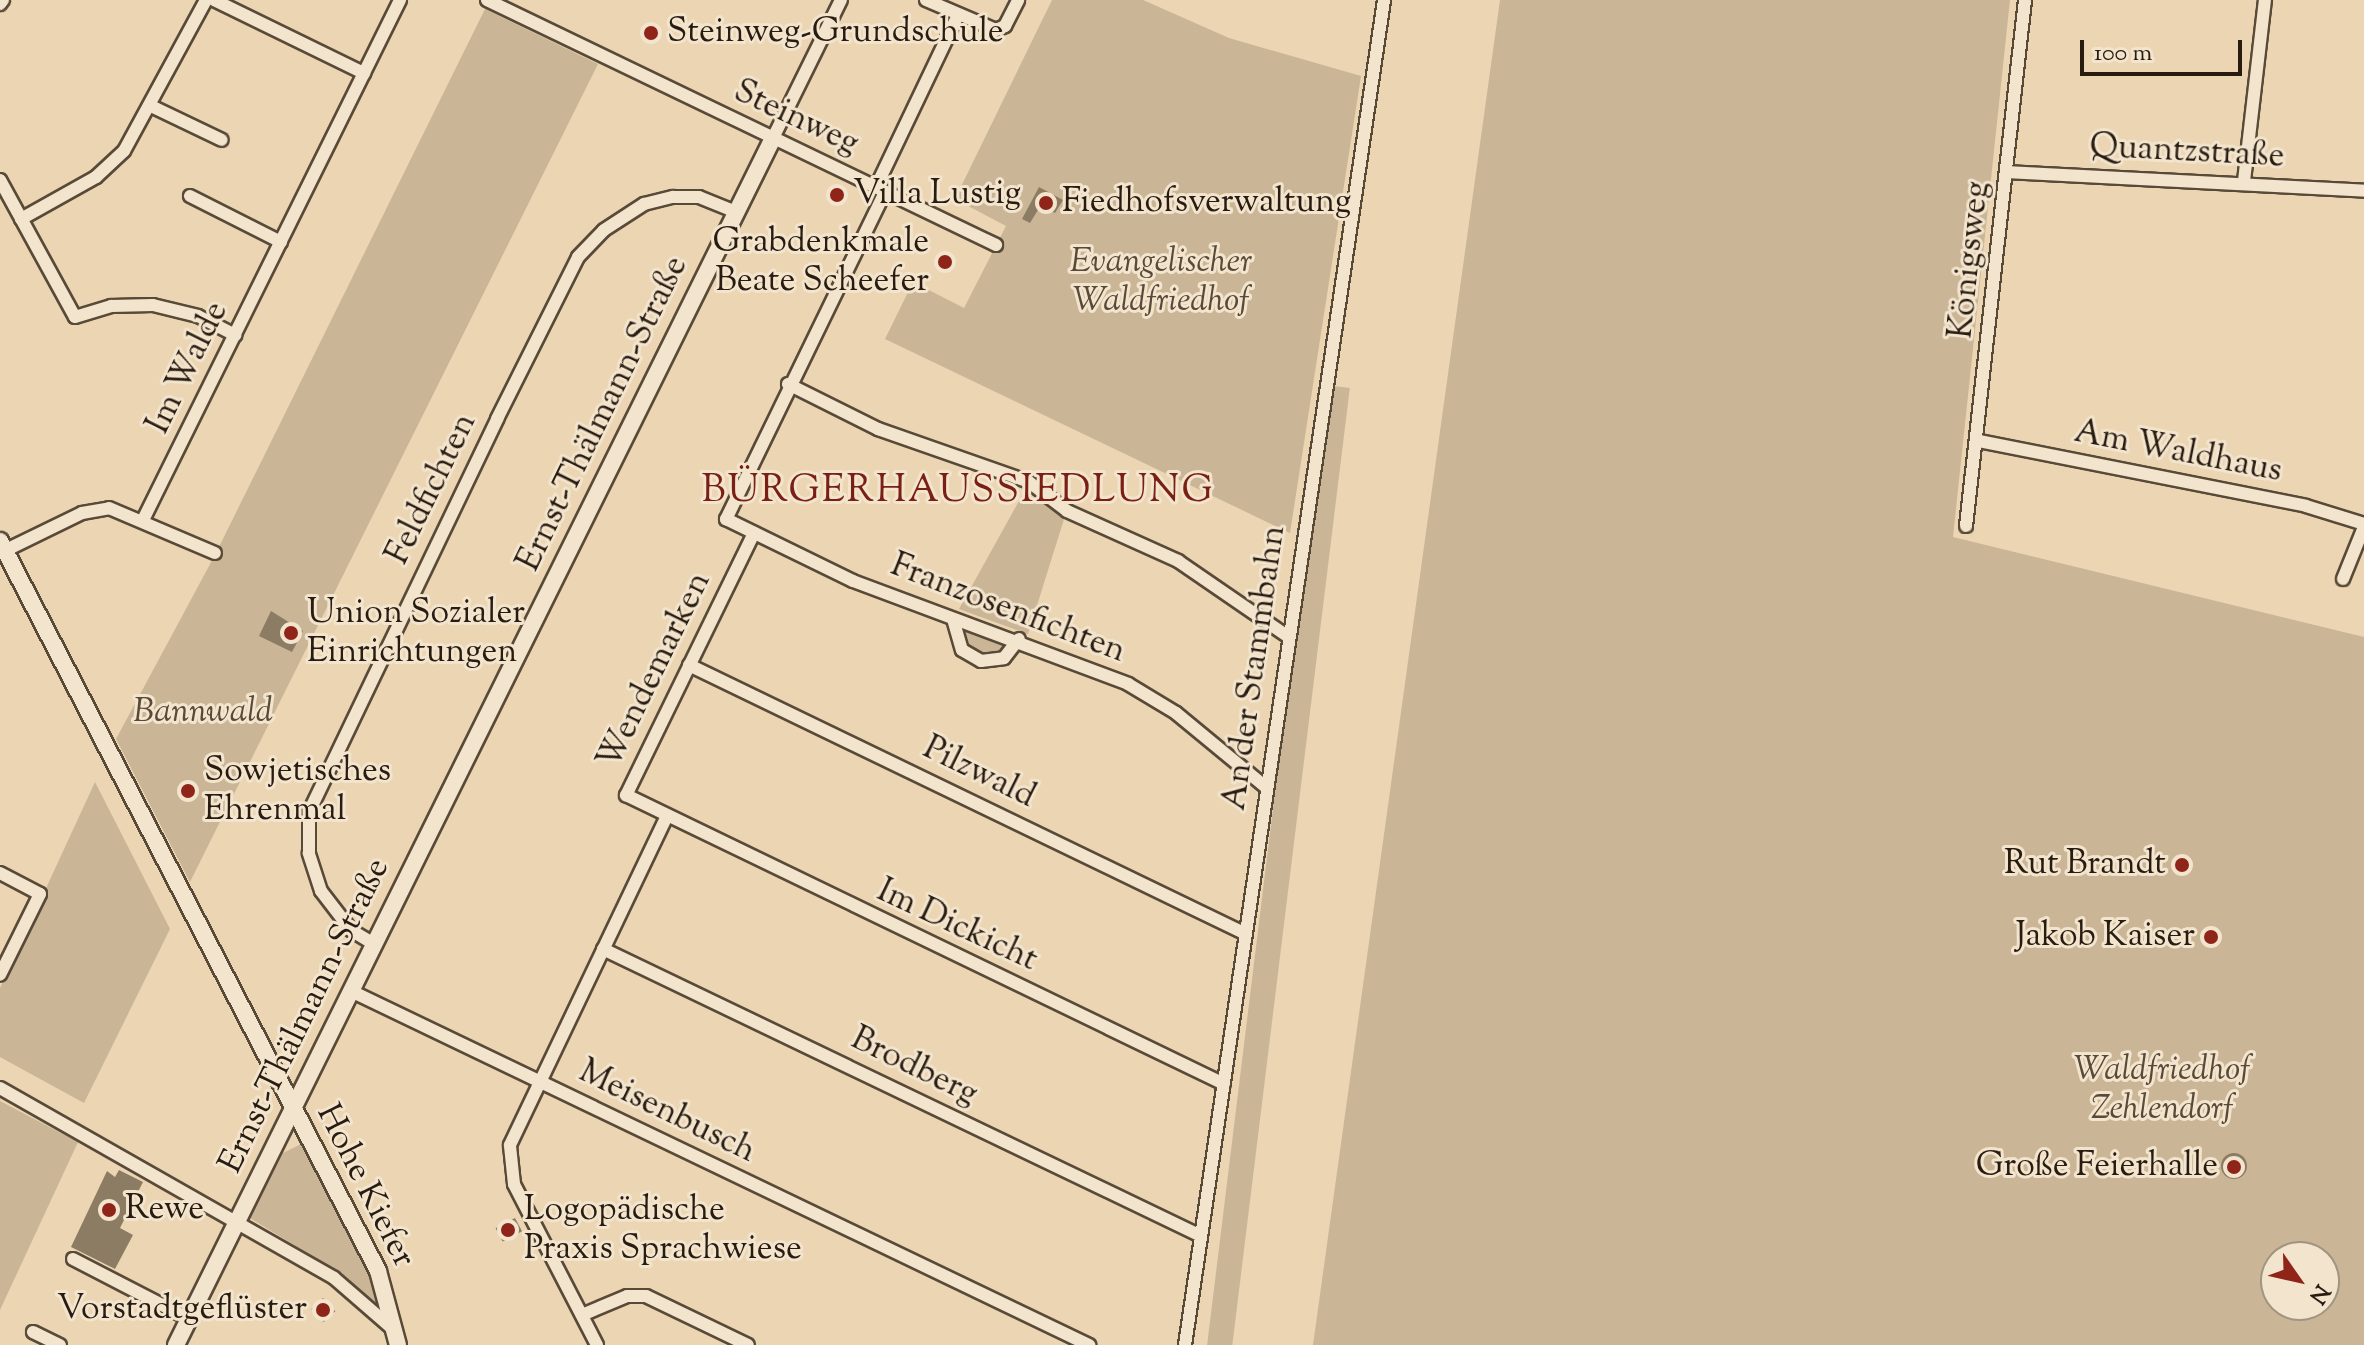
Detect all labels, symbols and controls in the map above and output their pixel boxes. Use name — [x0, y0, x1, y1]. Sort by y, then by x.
place label: Steinweg-Grundschule — [667, 13, 1004, 53]
marker: Steinweg-Grundschule — [642, 24, 660, 42]
scale bar — [2084, 24, 2246, 74]
text: 100 m — [2094, 37, 2152, 71]
street label: Steinweg — [727, 71, 865, 165]
street label: Quantzstraße — [2088, 127, 2286, 177]
place label: Villa Lustig — [853, 175, 1021, 215]
street label: Königsweg — [1941, 179, 1999, 341]
place label: Fiedhofsverwaltung — [1062, 183, 1351, 223]
marker: Villa Lustig — [828, 186, 846, 204]
marker: Fiedhofsverwaltung — [1037, 194, 1055, 212]
place label: Grabdenkmale Beate Scheefer — [712, 222, 929, 302]
park label: Evangelischer Waldfriedhof — [1070, 242, 1252, 322]
street label: Ernst-Thälmann-Straße — [509, 250, 697, 578]
marker: Grabdenkmale Beate Scheefer — [936, 253, 954, 271]
street label: Im Walde — [139, 295, 237, 441]
street label: Feldfichten — [378, 407, 486, 571]
street label: Am Waldhaus — [2071, 412, 2285, 492]
district label: BÜRGERHAUSSIEDLUNG — [701, 470, 1215, 516]
street label: An der Stammbahn — [1215, 523, 1295, 813]
street label: Franzosenfichten — [885, 545, 1131, 673]
street label: Wendemarken — [590, 566, 720, 776]
place label: Union Sozialer Einrichtungen — [307, 593, 525, 672]
marker: Union Sozialer Einrichtungen — [282, 624, 300, 642]
park label: Bannwald — [133, 693, 273, 733]
street label: Pilzwald — [916, 728, 1042, 818]
place label: Sowjetisches Ehrenmal — [204, 751, 391, 830]
marker: Sowjetisches Ehrenmal — [179, 782, 197, 800]
place label: Rut Brandt — [2004, 845, 2166, 885]
street label: Ernst-Thälmann-Straße — [211, 852, 399, 1180]
marker: Rut Brandt — [2173, 856, 2191, 874]
street label: Im Dickicht — [870, 871, 1044, 981]
place label: Jakob Kaiser — [2016, 917, 2195, 957]
marker: Jakob Kaiser — [2202, 928, 2220, 946]
street label: Brodberg — [844, 1019, 984, 1115]
park label: Waldfriedhof Zehlendorf — [2074, 1050, 2250, 1130]
street label: Meisenbusch — [572, 1052, 762, 1172]
street label: Hohe Kiefer — [307, 1098, 423, 1274]
place label: Große Feierhalle — [1976, 1147, 2218, 1187]
marker: Große Feierhalle — [2225, 1158, 2243, 1176]
place label: Rewe — [125, 1190, 204, 1230]
place label: Logopädische Praxis Sprachwiese — [524, 1190, 802, 1270]
marker: Rewe — [100, 1201, 118, 1219]
marker: Logopädische Praxis Sprachwiese — [499, 1221, 517, 1239]
north arrow — [2260, 1241, 2340, 1321]
text: N — [2300, 1277, 2336, 1310]
place label: Vorstadtgeflüster — [57, 1290, 307, 1330]
marker: Vorstadtgeflüster — [314, 1301, 332, 1319]

